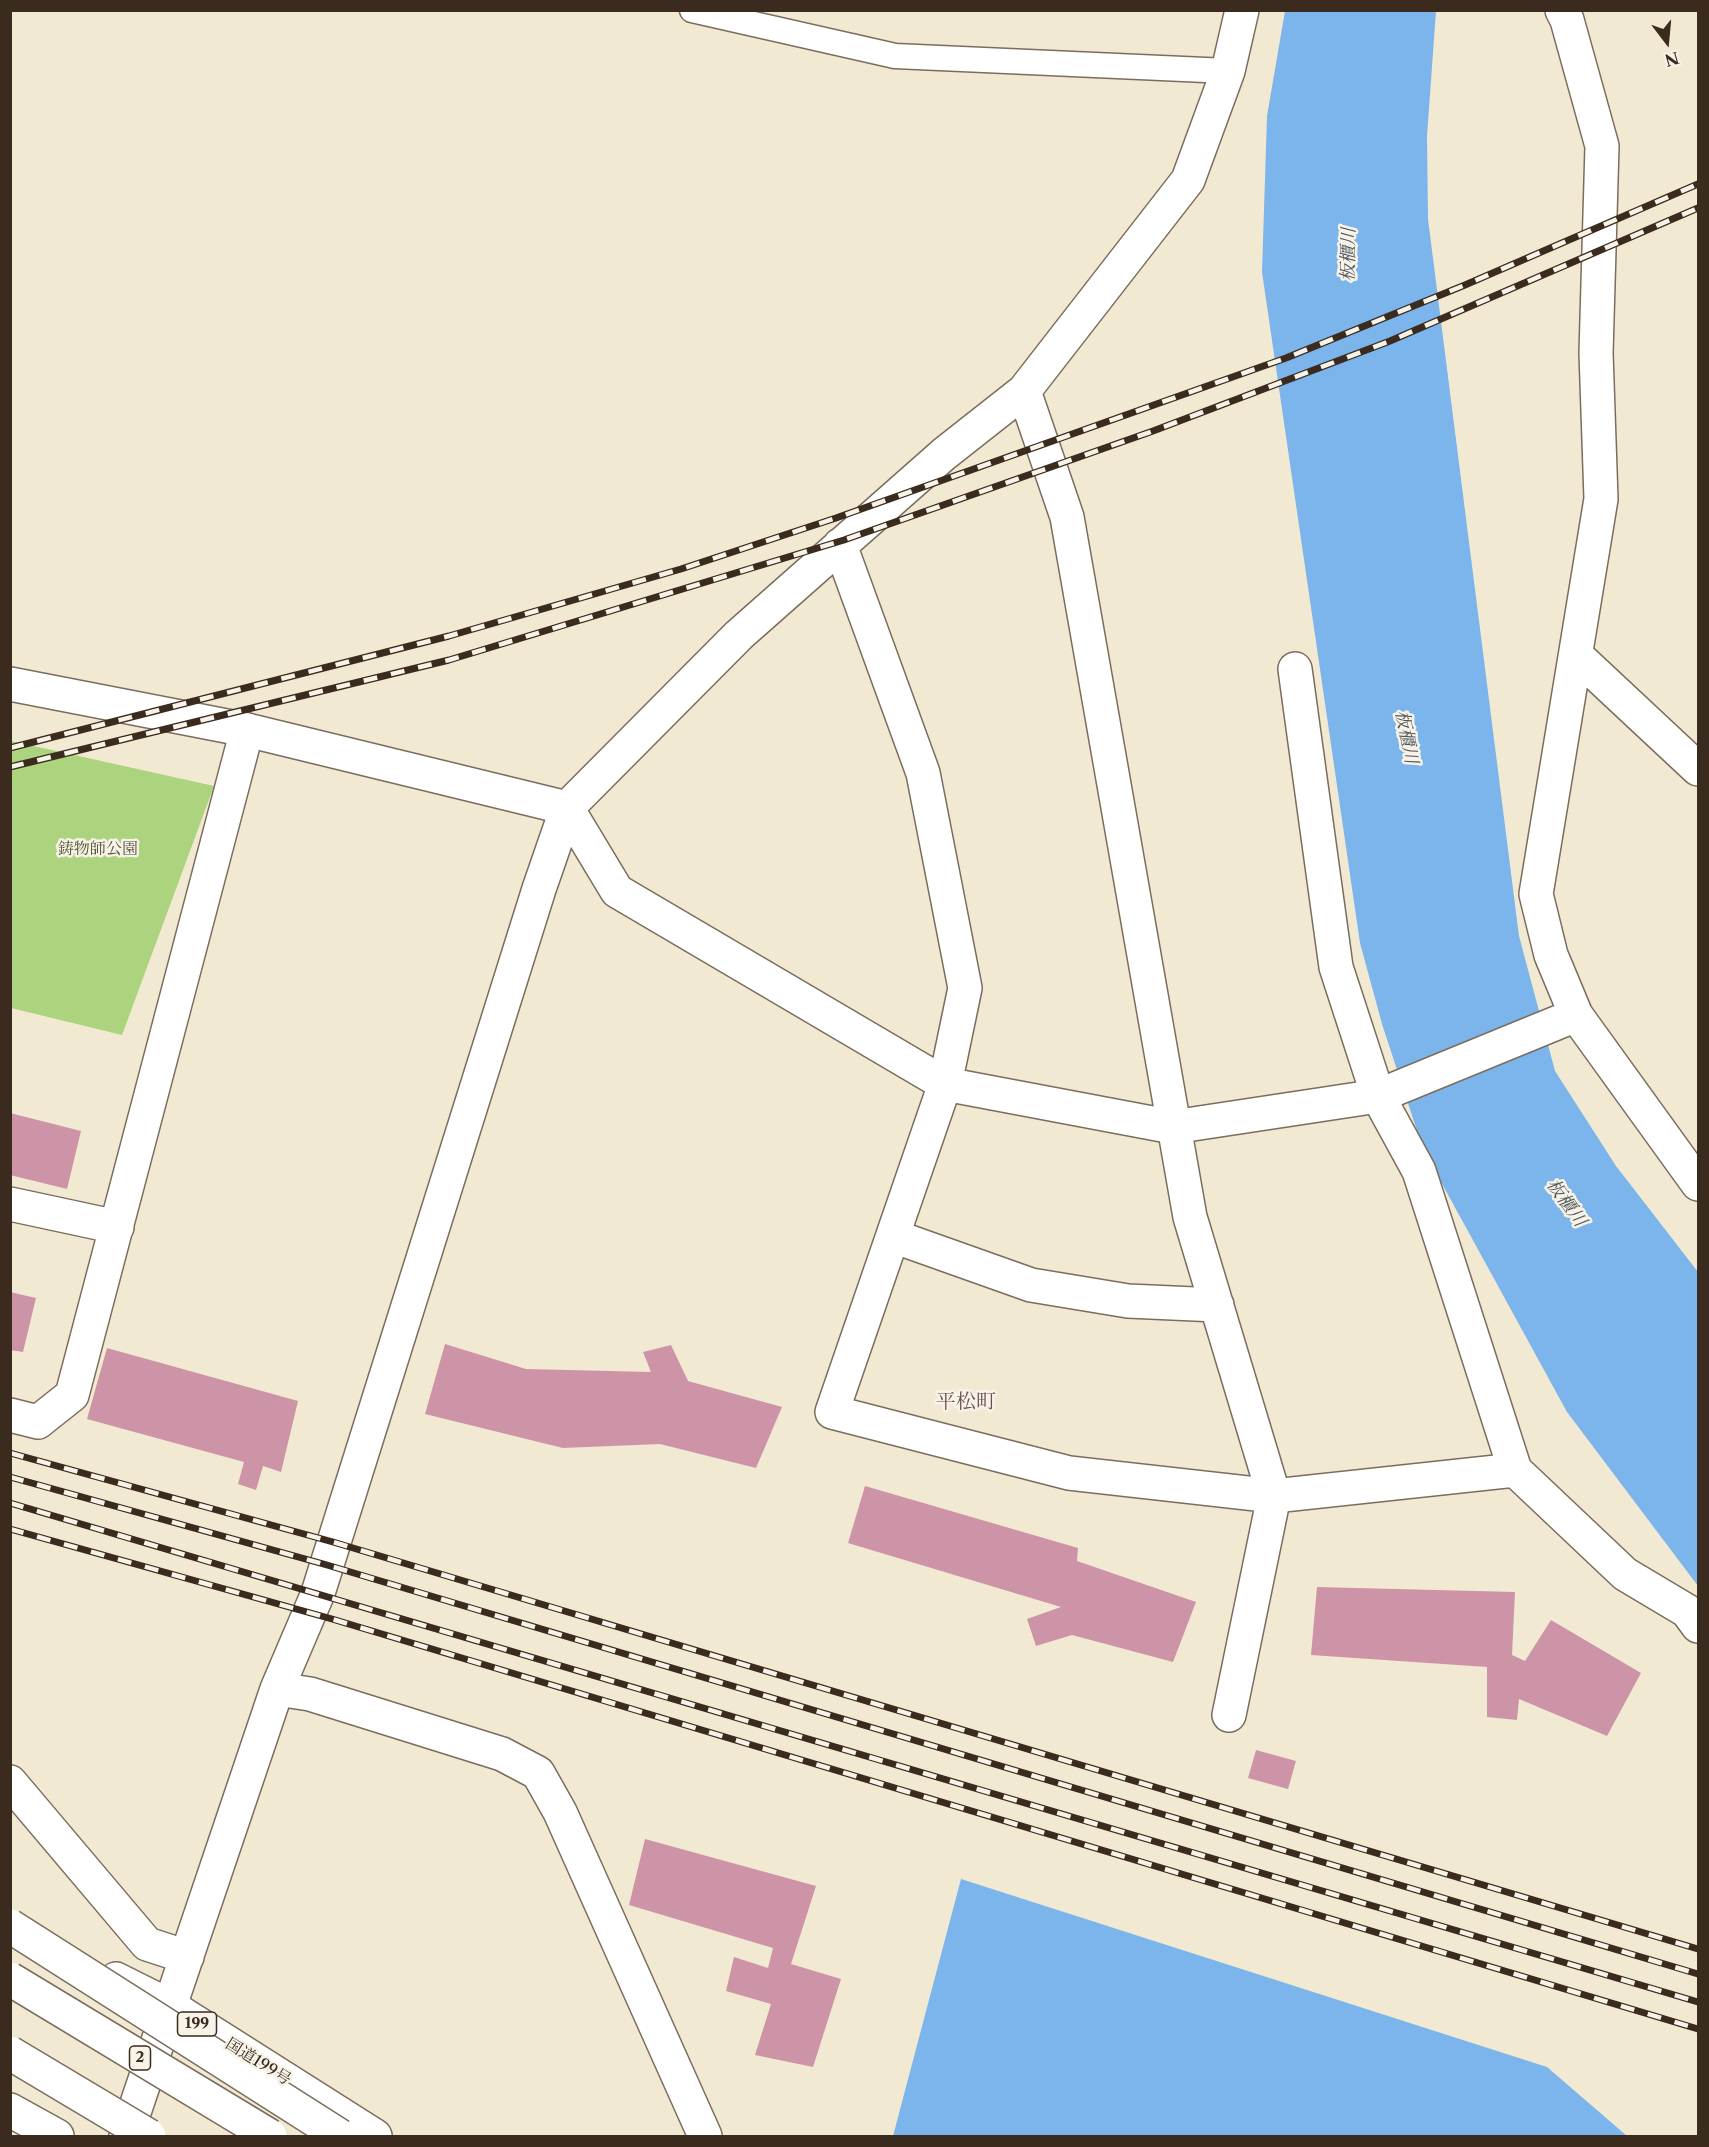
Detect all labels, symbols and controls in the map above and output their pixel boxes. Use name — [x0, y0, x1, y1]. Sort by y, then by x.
north arrow — [1637, 12, 1697, 72]
text: N — [1663, 48, 1681, 71]
water label: 板櫃川 — [1338, 228, 1360, 282]
water label: 板櫃川 — [1390, 708, 1422, 766]
park label: 鋳物師公園 — [58, 839, 138, 859]
water label: 板櫃川 — [1541, 1175, 1591, 1231]
district label: 平松町 — [936, 1390, 996, 1414]
road number: 199 — [178, 2012, 216, 2036]
street label: 国道199号 — [222, 2034, 294, 2090]
road number: 2 — [130, 2046, 150, 2070]

